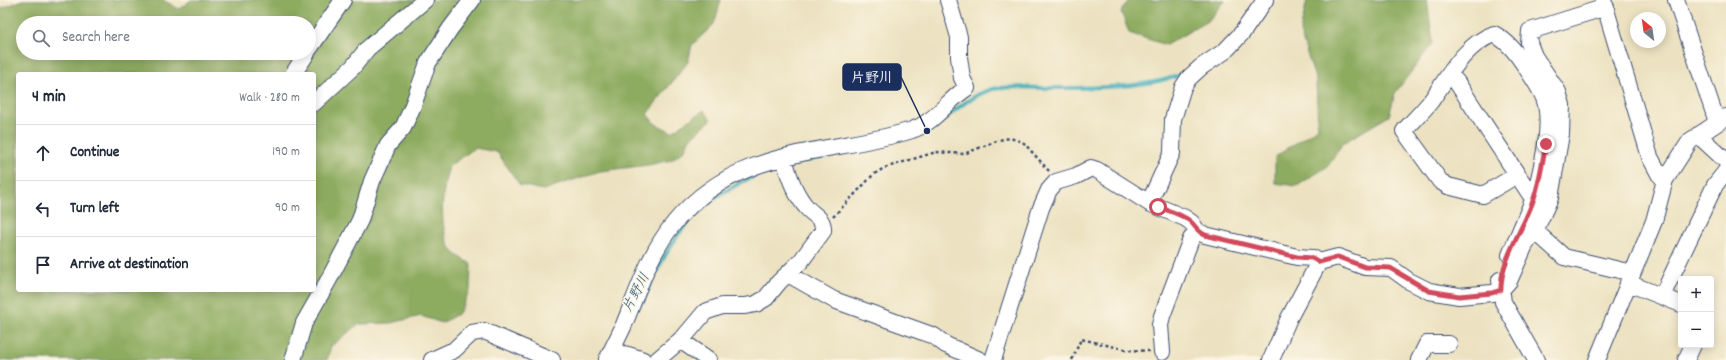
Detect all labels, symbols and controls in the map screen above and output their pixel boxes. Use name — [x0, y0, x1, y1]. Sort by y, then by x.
north arrow — [1630, 12, 1666, 48]
search box — [16, 16, 316, 60]
icon: search — [30, 27, 52, 49]
text: Search here — [62, 27, 130, 49]
callout: 片野川 — [843, 64, 901, 90]
text: 片野川 — [851, 69, 893, 89]
text: 4 min — [32, 86, 66, 110]
text: Walk · 280 m — [239, 89, 300, 108]
route end — [1537, 135, 1555, 153]
icon: ahead — [32, 142, 54, 164]
text: Continue — [70, 142, 119, 164]
text: 190 m — [272, 143, 300, 162]
icon: left — [32, 198, 54, 220]
text: Turn left — [70, 198, 119, 220]
route start — [1149, 198, 1167, 216]
text: 90 m — [275, 199, 300, 218]
icon: arrive — [32, 254, 54, 276]
text: Arrive at destination — [70, 254, 188, 276]
water label: 片野川 — [618, 270, 655, 316]
map controls — [1678, 276, 1714, 348]
button: + — [1678, 276, 1714, 312]
button: − — [1678, 312, 1714, 348]

